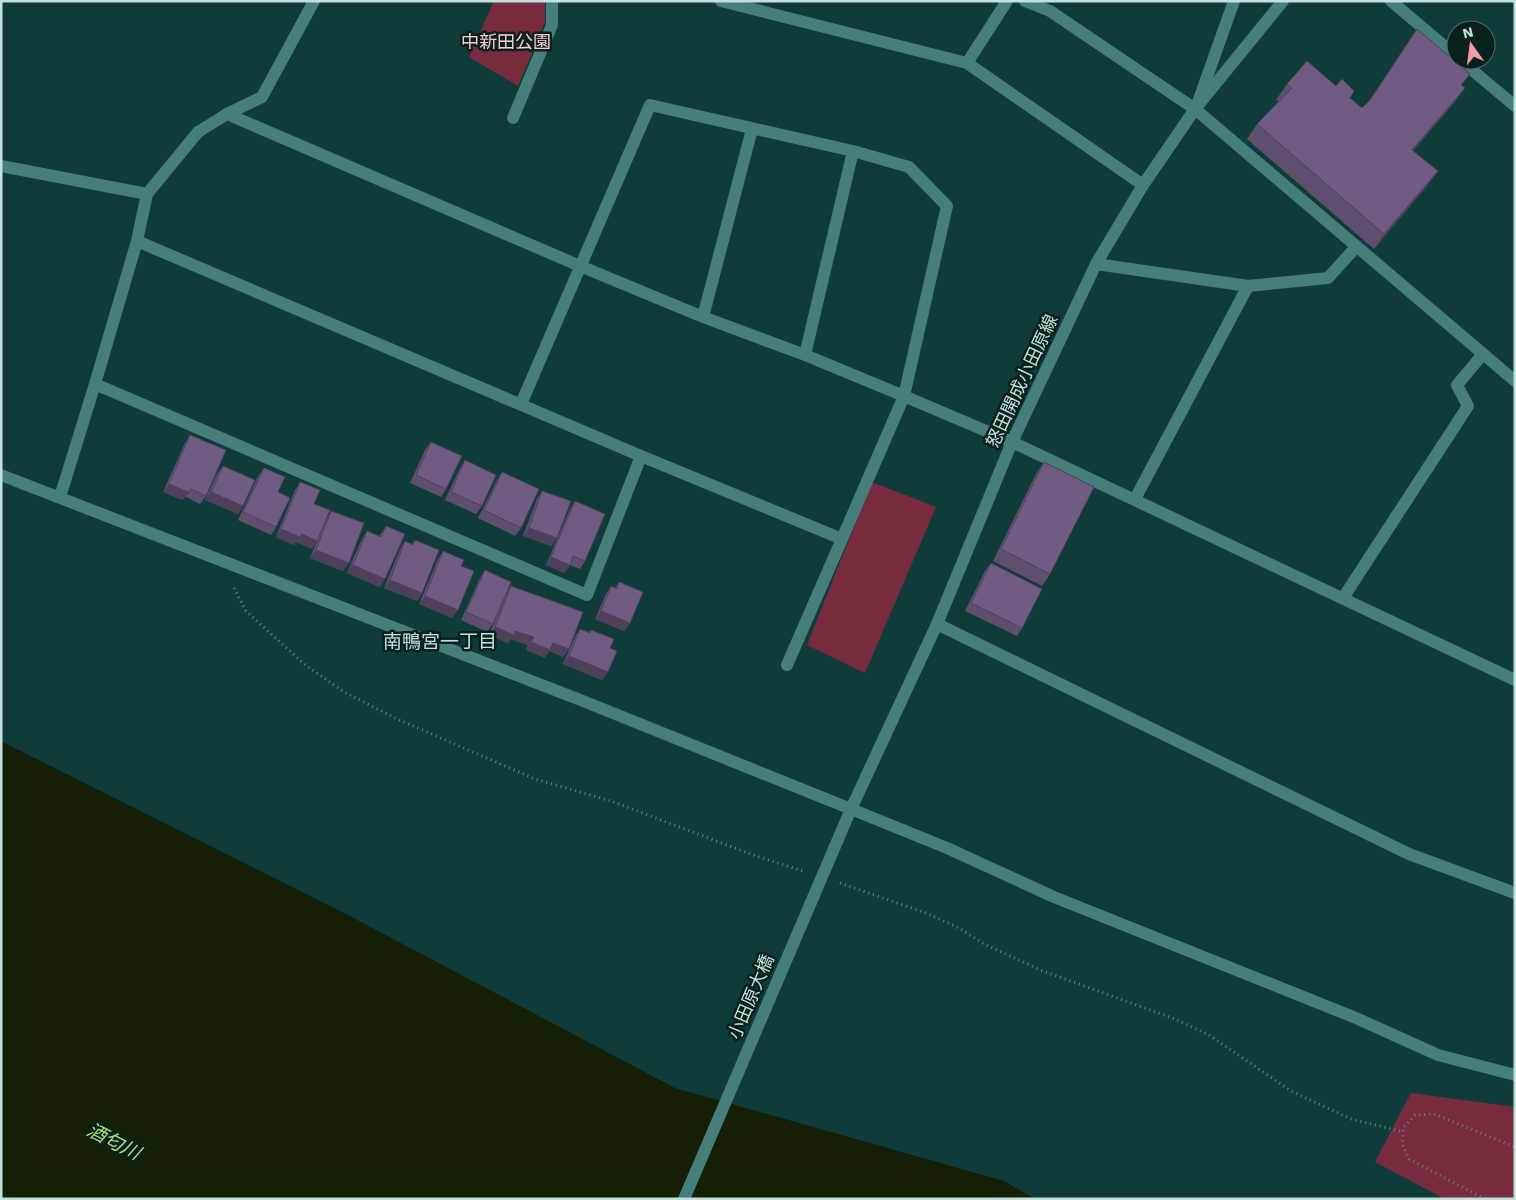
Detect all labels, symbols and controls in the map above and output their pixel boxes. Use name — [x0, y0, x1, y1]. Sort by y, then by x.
north arrow — [1446, 20, 1496, 70]
text: N — [1461, 23, 1475, 41]
park label: 中新田公園 — [461, 31, 551, 52]
street label: 怒田開成小田原線 — [982, 311, 1061, 450]
district label: 南鴨宮一丁目 — [383, 630, 497, 653]
street label: 小田原大橋 — [723, 951, 778, 1042]
water label: 酒匂川 — [83, 1118, 146, 1166]

